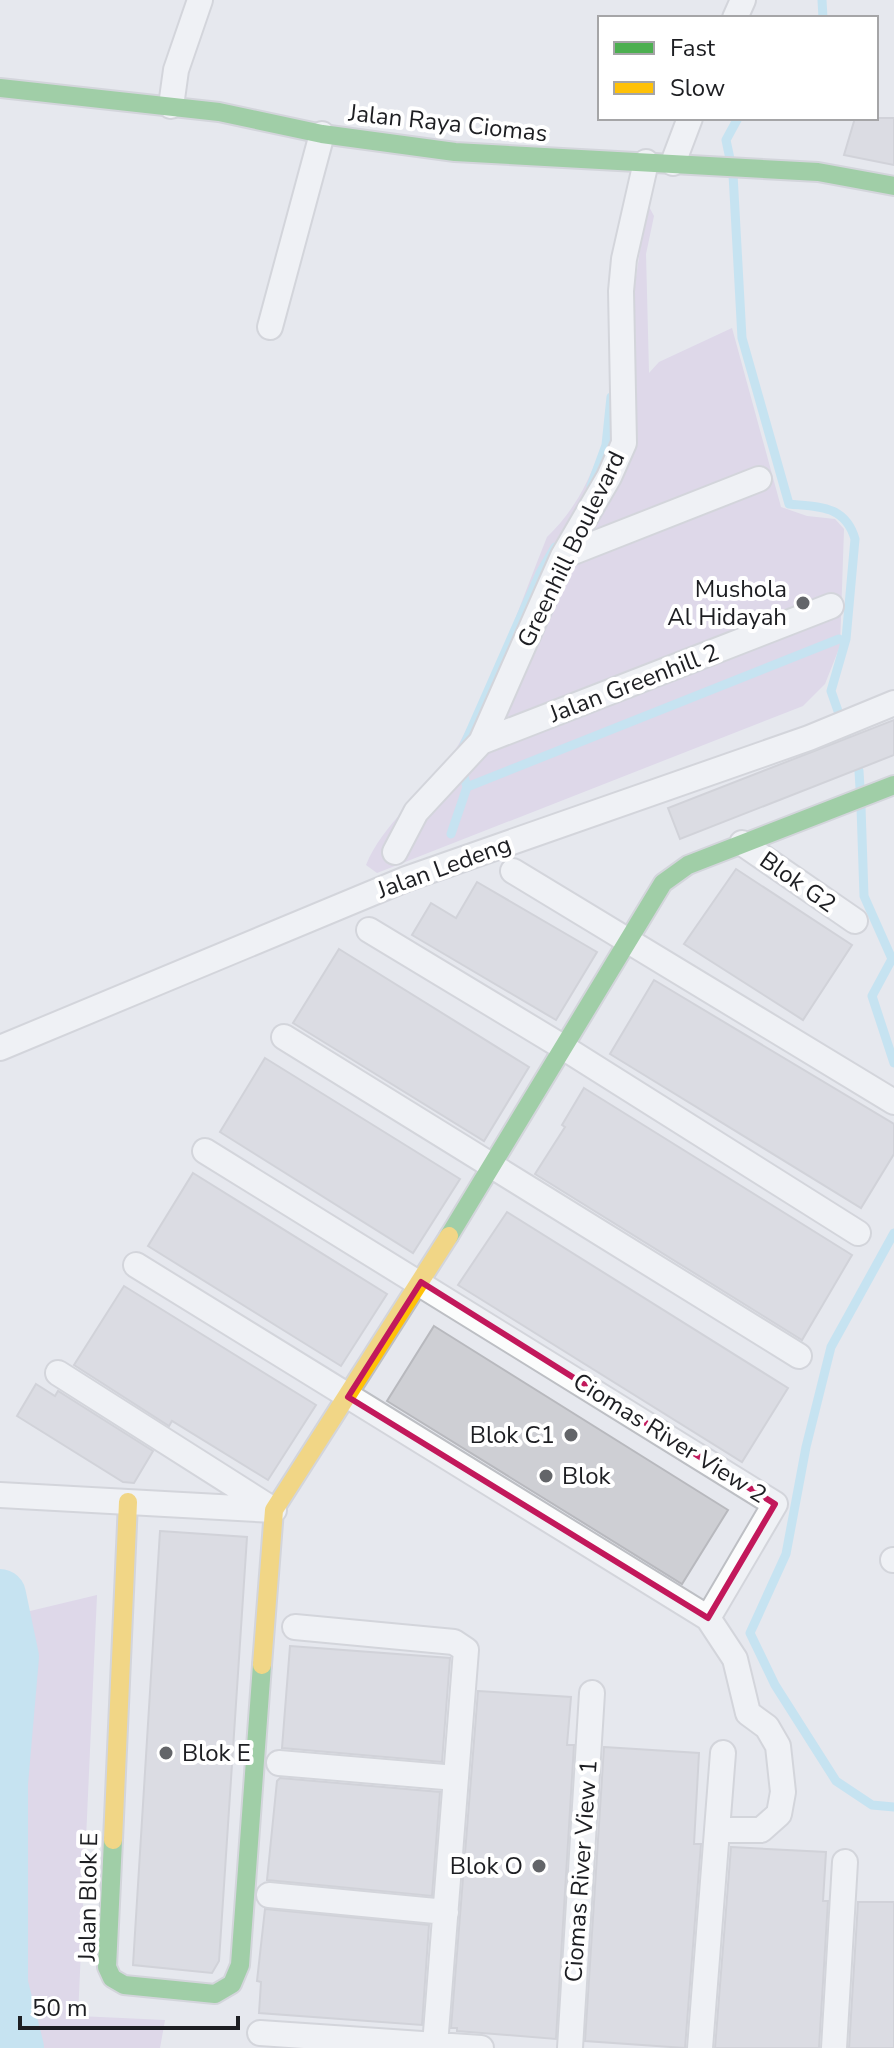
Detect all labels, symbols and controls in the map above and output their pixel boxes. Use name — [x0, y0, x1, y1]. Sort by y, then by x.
legend — [598, 16, 878, 120]
text: Fast — [670, 32, 716, 64]
text: Slow — [670, 72, 725, 104]
street label: Jalan Raya Ciomas — [346, 97, 549, 149]
street label: Greenhill Boulevard — [510, 446, 632, 652]
place label: Mushola Al Hidayah — [667, 573, 787, 633]
marker: Mushola Al Hidayah — [794, 594, 812, 612]
street label: Jalan Greenhill 2 — [544, 636, 723, 730]
street label: Jalan Ledeng — [372, 828, 515, 906]
street label: Blok G2 — [753, 844, 843, 920]
street label: Ciomas River View 2 — [567, 1365, 773, 1511]
place label: Blok C1 — [470, 1419, 555, 1451]
marker: Blok C1 — [562, 1426, 580, 1444]
place label: Blok — [562, 1460, 612, 1492]
marker: Blok — [537, 1467, 555, 1485]
place label: Blok E — [182, 1737, 251, 1769]
marker: Blok E — [157, 1744, 175, 1762]
street label: Ciomas River View 1 — [557, 1759, 605, 1983]
street label: Jalan Blok E — [71, 1832, 105, 1963]
place label: Blok O — [450, 1850, 523, 1882]
marker: Blok O — [530, 1857, 548, 1875]
scale bar — [20, 1980, 238, 2030]
text: 50 m — [32, 1992, 88, 2024]

